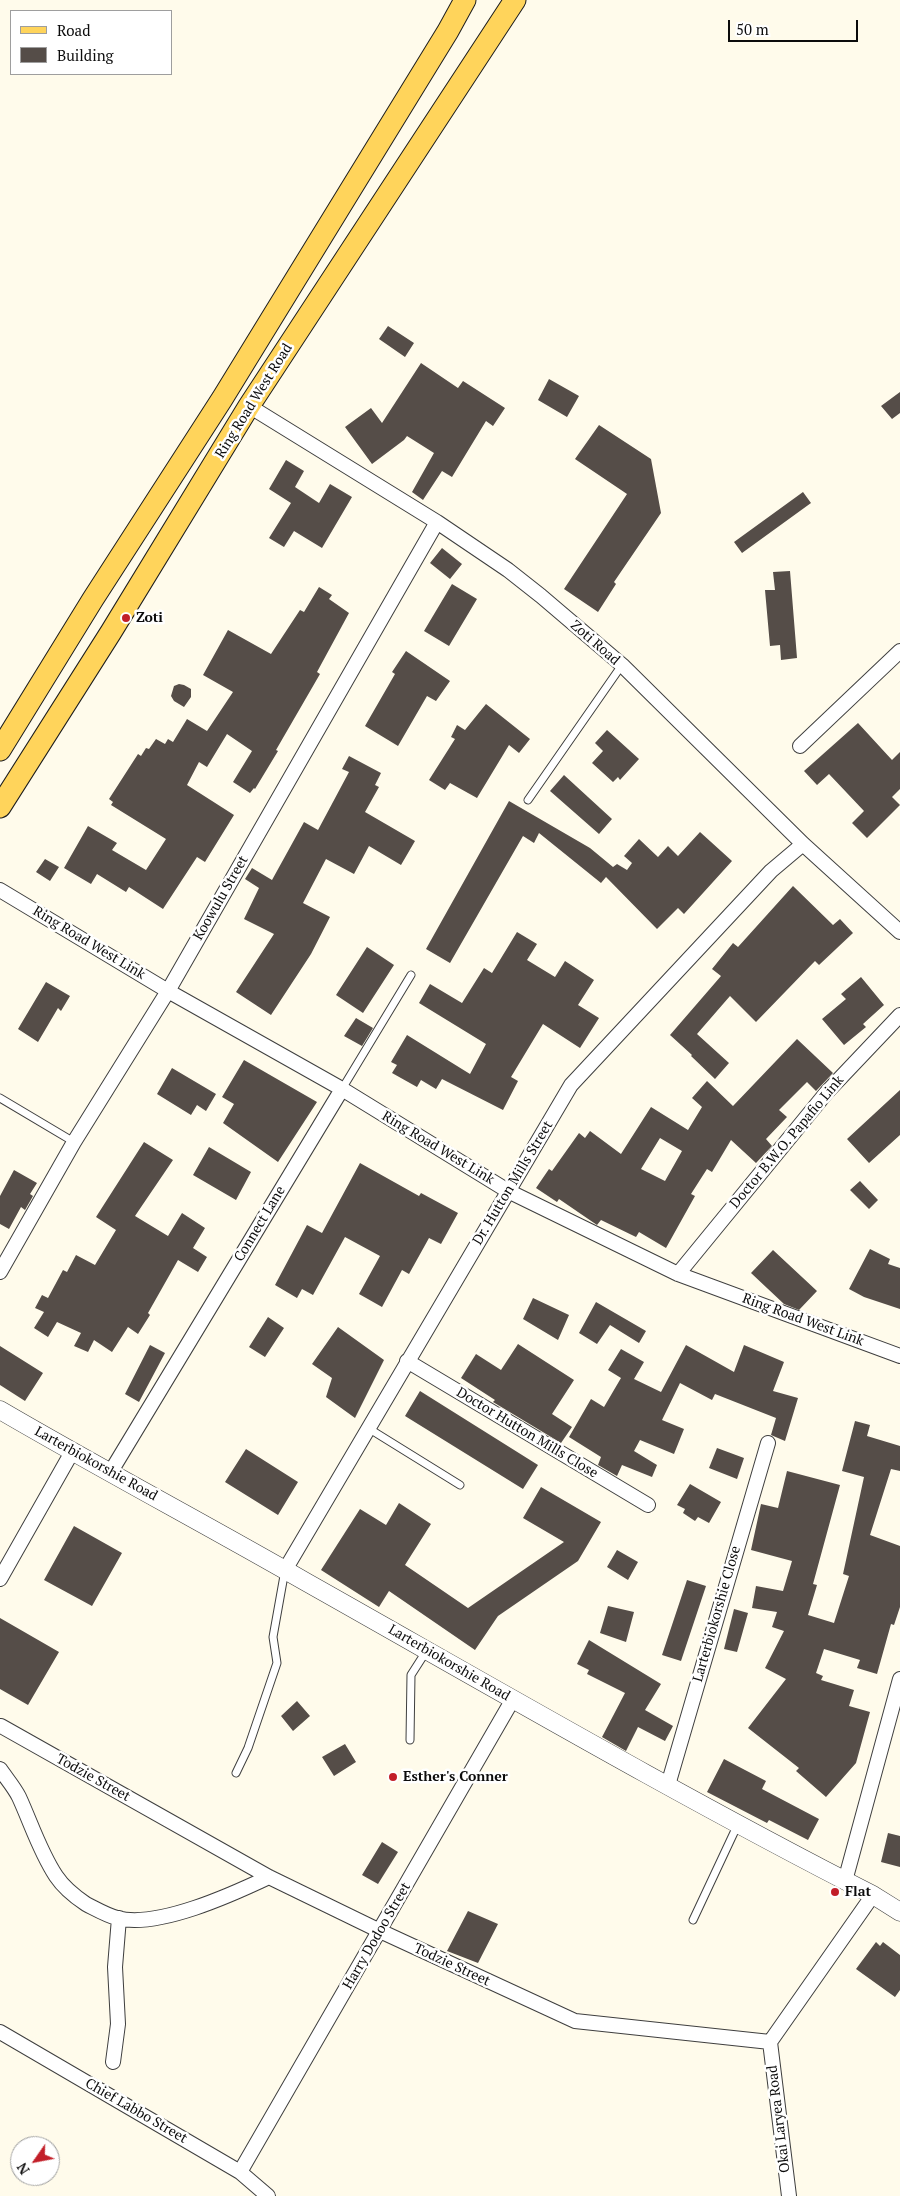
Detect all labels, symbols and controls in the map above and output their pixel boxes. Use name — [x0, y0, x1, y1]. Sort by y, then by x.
legend — [10, 10, 172, 75]
scale bar — [730, 10, 860, 42]
text: 50 m — [736, 19, 769, 39]
text: Road — [57, 20, 90, 40]
text: Building — [57, 45, 114, 65]
street label: Ring Road West Road — [212, 341, 296, 461]
place label: Zoti — [136, 610, 163, 626]
marker: Zoti — [120, 612, 132, 624]
street label: Zoti Road — [567, 617, 623, 669]
street label: Koowulu Street — [190, 853, 252, 943]
street label: Ring Road West Link — [30, 903, 148, 983]
street label: Doctor B.W.O. Papafio Link — [727, 1072, 847, 1212]
street label: Ring Road West Link — [379, 1108, 497, 1188]
street label: Dr. Hutton Mills Street — [469, 1118, 557, 1248]
street label: Connect Lane — [231, 1183, 289, 1265]
street label: Ring Road West Link — [740, 1290, 866, 1350]
street label: Doctor Hutton Mills Close — [453, 1384, 601, 1482]
street label: Larterbiokorshie Road — [32, 1423, 160, 1505]
street label: Larterbiokorshie Close — [690, 1544, 744, 1684]
street label: Larterbiokorshie Road — [385, 1621, 513, 1705]
street label: Todzie Street — [53, 1751, 133, 1805]
place label: Esther's Conner — [403, 1769, 508, 1785]
marker: Esther's Conner — [387, 1771, 399, 1783]
street label: Harry Dodoo Street — [340, 1880, 414, 1992]
place label: Flat — [845, 1884, 871, 1900]
marker: Flat — [829, 1886, 841, 1898]
street label: Todzie Street — [411, 1940, 493, 1990]
street label: Okai Laryea Road — [764, 2064, 794, 2174]
street label: Chief Labbo Street — [82, 2075, 190, 2147]
north arrow — [10, 2136, 60, 2186]
text: N — [12, 2159, 34, 2179]

